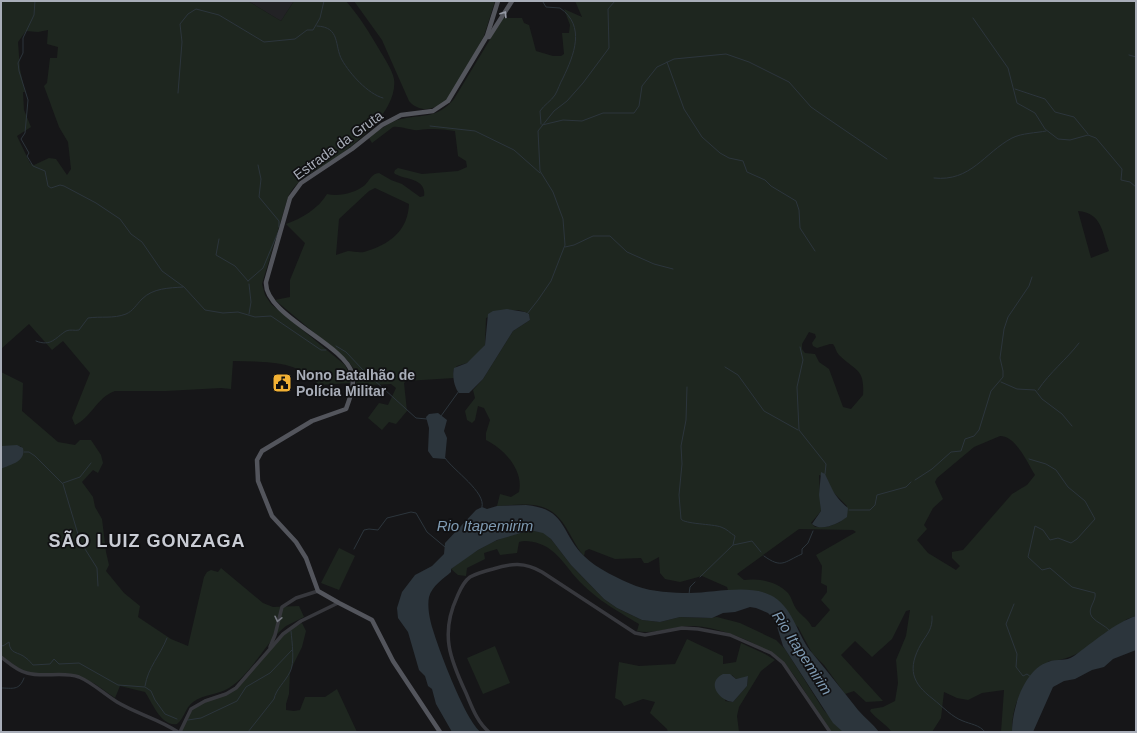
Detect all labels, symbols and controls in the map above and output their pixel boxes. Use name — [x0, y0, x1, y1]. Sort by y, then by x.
one-way arrow — [499, 11, 506, 18]
street label: Estrada da Gruta — [290, 107, 386, 183]
place label: Nono Batalhão de Polícia Militar — [296, 367, 415, 399]
public building icon: Nono Batalhão de Polícia Militar — [271, 372, 293, 394]
water label: Rio Itapemirim — [437, 517, 533, 534]
district label: SÃO LUIZ GONZAGA — [49, 530, 246, 551]
water label: Rio Itapemirim — [769, 608, 836, 698]
one-way arrow — [275, 616, 283, 622]

